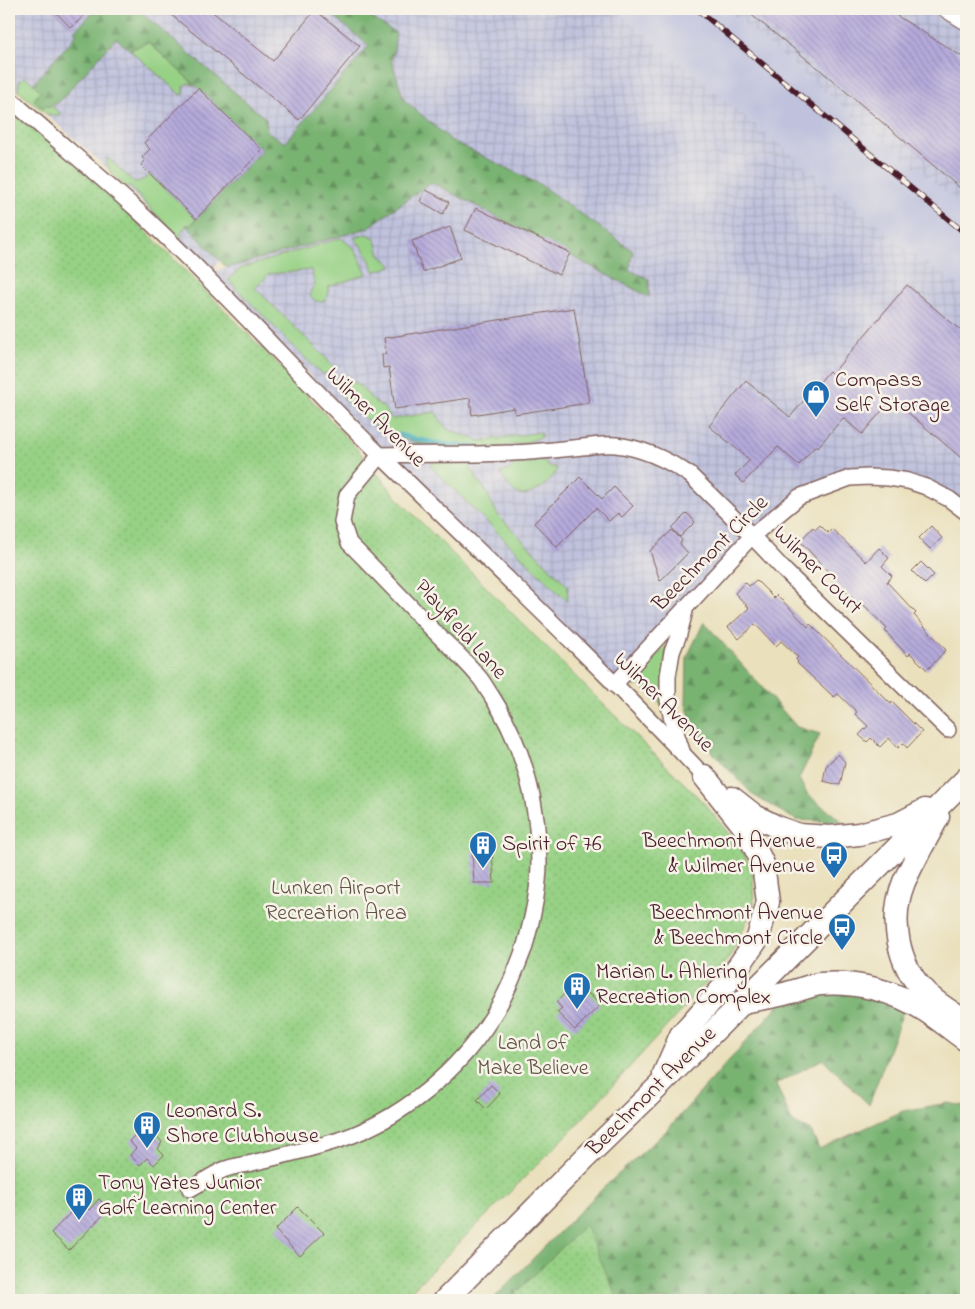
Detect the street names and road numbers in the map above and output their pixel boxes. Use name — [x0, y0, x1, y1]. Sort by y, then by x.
street label: Wilmer Avenue — [317, 360, 433, 476]
street label: Beechmont Circle — [645, 488, 777, 620]
street label: Wilmer Court — [765, 519, 870, 624]
street label: Playfield Lane — [405, 573, 514, 688]
street label: Wilmer Avenue — [605, 645, 721, 761]
street label: Beechmont Avenue — [579, 1020, 724, 1165]

